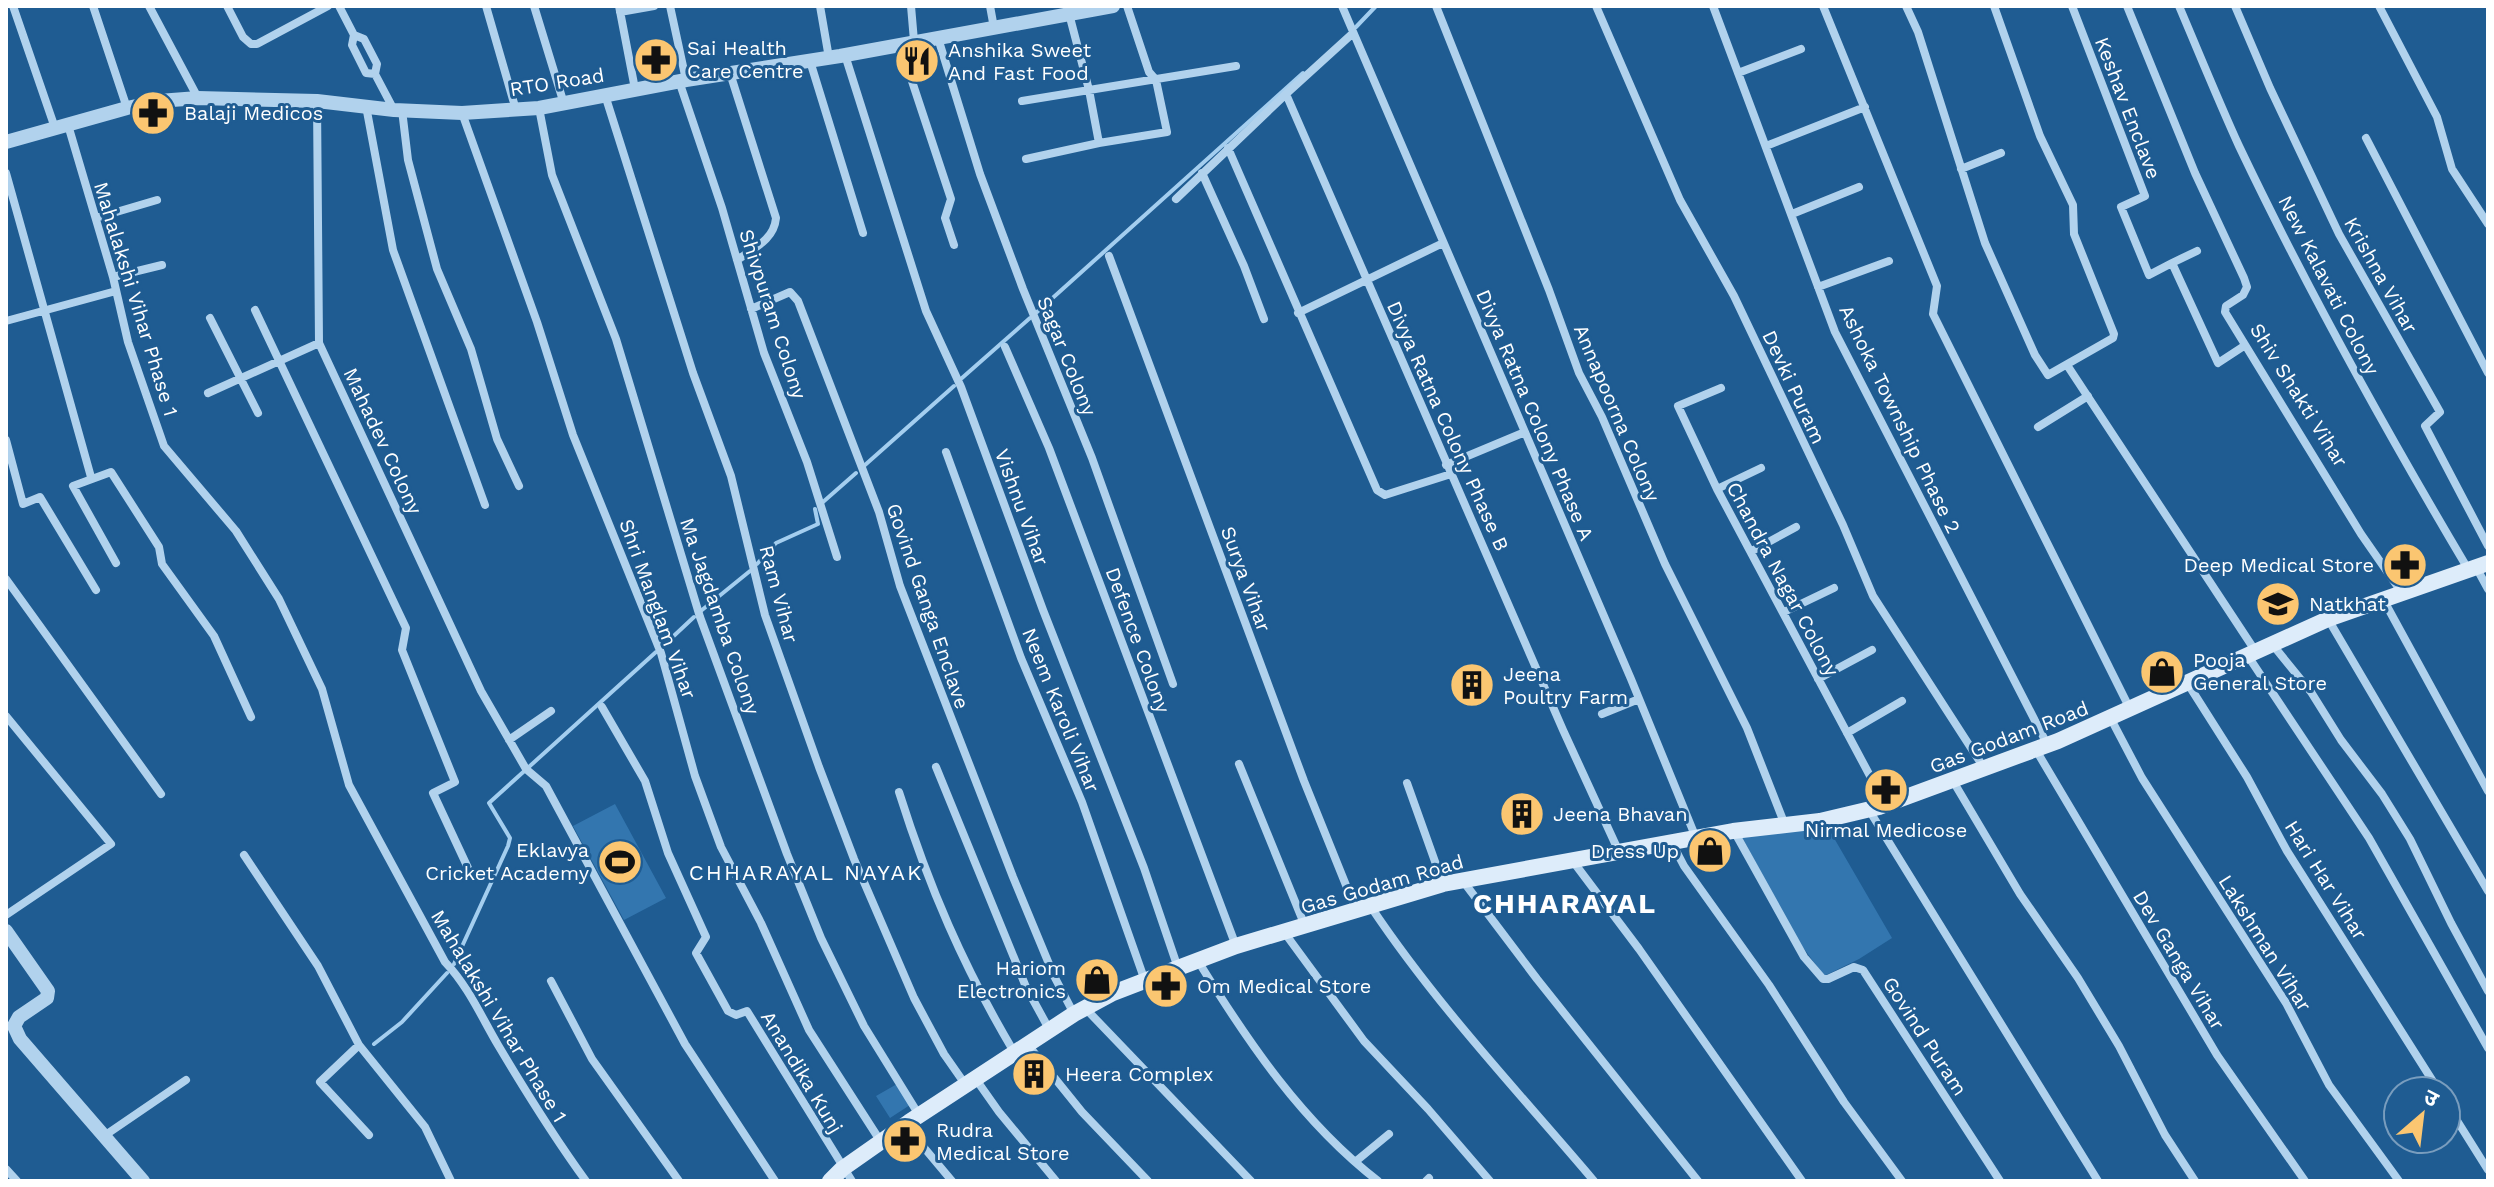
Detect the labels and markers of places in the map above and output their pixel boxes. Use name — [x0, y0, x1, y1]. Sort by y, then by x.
pharmacy icon: Sai Health Care Centre — [632, 36, 680, 84]
place label: Sai Health Care Centre — [687, 36, 804, 83]
restaurant icon: Anshika Sweet And Fast Food — [893, 37, 941, 85]
place label: Anshika Sweet And Fast Food — [948, 38, 1092, 85]
pharmacy icon: Balaji Medicos — [129, 89, 177, 137]
place label: Balaji Medicos — [184, 101, 323, 125]
pharmacy icon: Deep Medical Store — [2381, 541, 2429, 589]
place label: Deep Medical Store — [2183, 553, 2374, 577]
school or university icon: Natkhat — [2254, 580, 2302, 628]
place label: Natkhat — [2309, 592, 2387, 616]
shop icon: Pooja General Store — [2138, 648, 2186, 696]
place label: Pooja General Store — [2193, 648, 2327, 695]
building icon: Jeena Poultry Farm — [1448, 661, 1496, 709]
place label: Jeena Poultry Farm — [1503, 662, 1628, 709]
pharmacy icon: Nirmal Medicose — [1862, 766, 1910, 814]
building icon: Jeena Bhavan — [1498, 790, 1546, 838]
place label: Jeena Bhavan — [1553, 802, 1688, 826]
place label: Nirmal Medicose — [1805, 818, 1967, 842]
shop icon: Dress Up — [1686, 827, 1734, 875]
place label: Eklavya Cricket Academy — [425, 838, 590, 885]
sports icon: Eklavya Cricket Academy — [596, 838, 644, 886]
place label: Dress Up — [1591, 839, 1679, 863]
place label: Hariom Electronics — [957, 956, 1066, 1003]
shop icon: Hariom Electronics — [1073, 956, 1121, 1004]
pharmacy icon: Om Medical Store — [1142, 962, 1190, 1010]
place label: Om Medical Store — [1197, 974, 1371, 998]
building icon: Heera Complex — [1010, 1050, 1058, 1098]
place label: Heera Complex — [1065, 1062, 1213, 1086]
pharmacy icon: Rudra Medical Store — [881, 1117, 929, 1165]
place label: Rudra Medical Store — [936, 1118, 1070, 1165]

